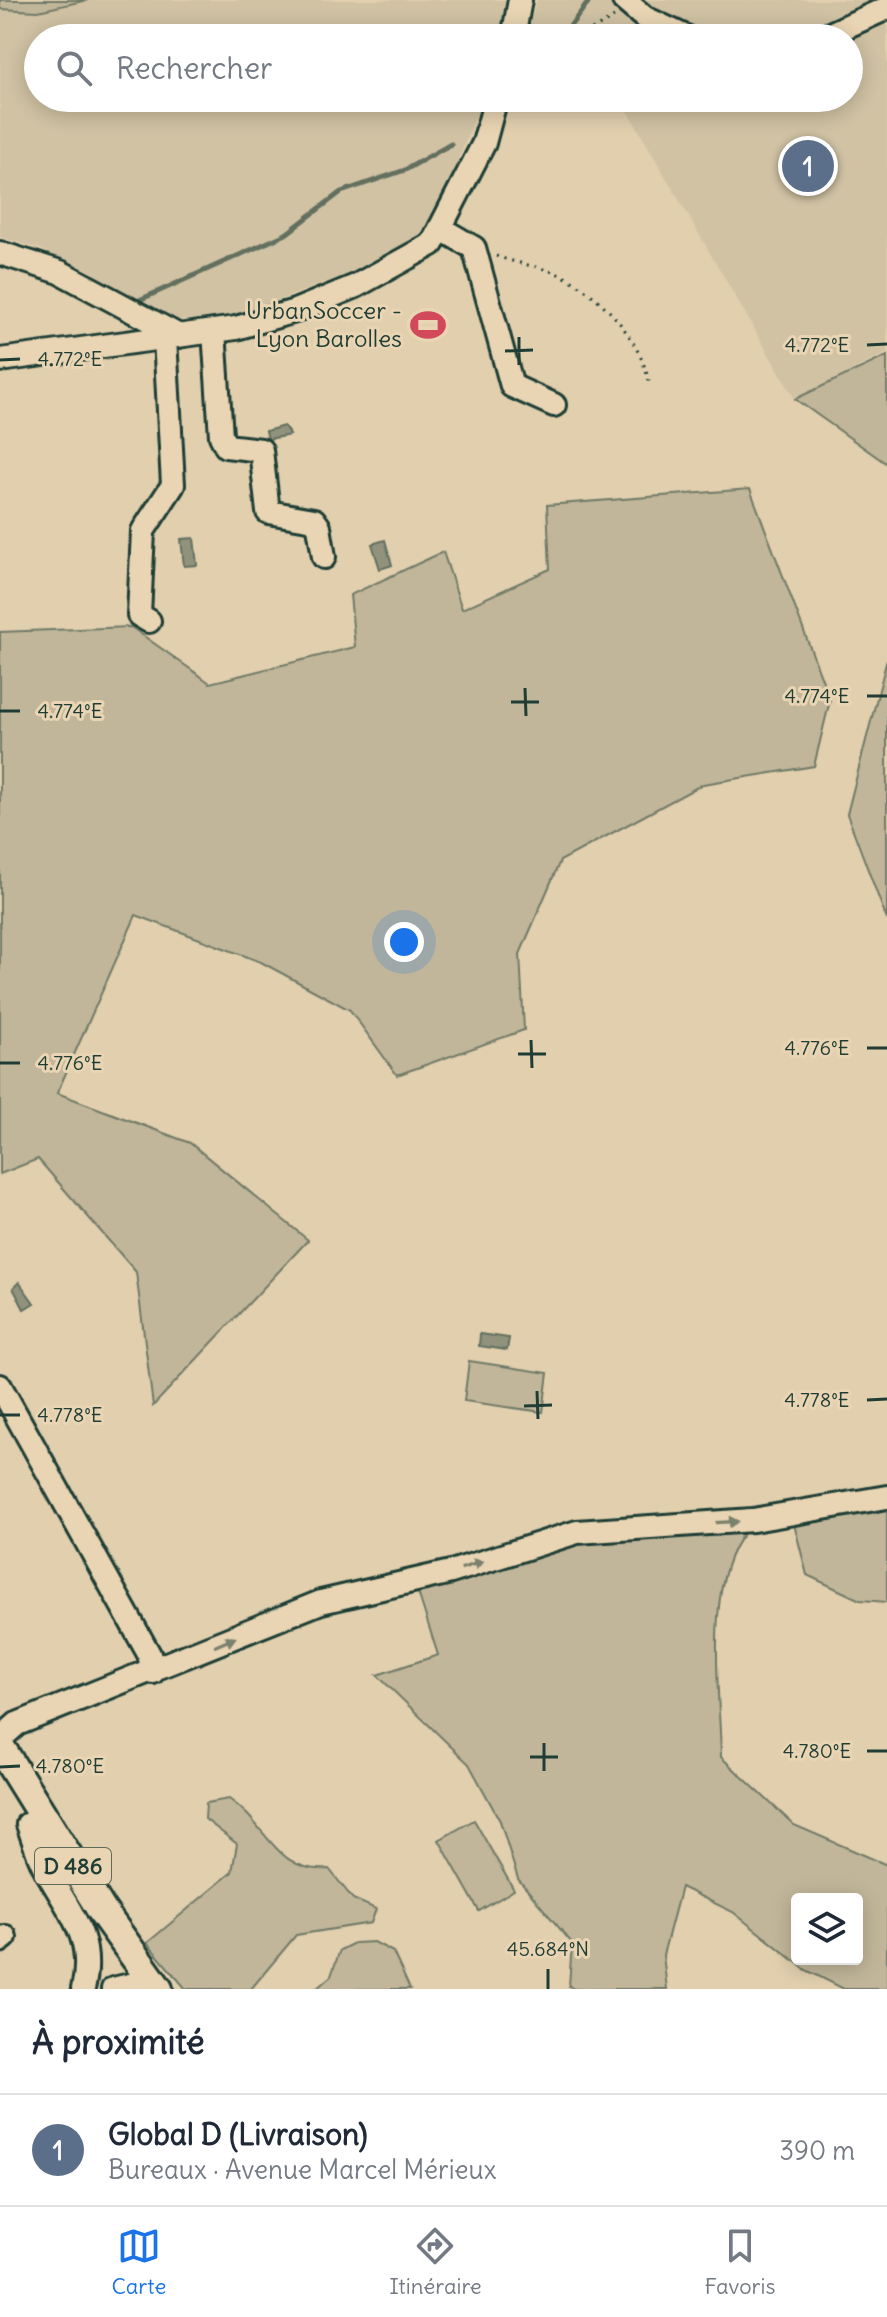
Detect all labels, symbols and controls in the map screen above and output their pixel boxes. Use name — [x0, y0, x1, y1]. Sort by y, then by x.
search box — [24, 24, 863, 112]
icon: search — [52, 46, 96, 90]
text: Rechercher — [116, 49, 272, 87]
pin: 1 — [782, 136, 834, 196]
place label: UrbanSoccer - Lyon Barolles — [246, 295, 402, 353]
sports icon: UrbanSoccer - Lyon Barolles — [409, 306, 447, 344]
text: 4.772°E — [785, 332, 849, 357]
text: 4.772°E — [38, 346, 102, 371]
text: 4.774°E — [785, 683, 849, 708]
text: 4.774°E — [38, 698, 102, 723]
your location — [384, 922, 424, 962]
text: 4.776°E — [784, 1035, 850, 1060]
text: 4.776°E — [37, 1050, 103, 1075]
text: 4.778°E — [784, 1387, 850, 1412]
text: 4.778°E — [37, 1402, 103, 1427]
one-way arrow — [715, 1515, 740, 1528]
one-way arrow — [461, 1558, 485, 1571]
one-way arrow — [213, 1635, 237, 1648]
text: 4.780°E — [783, 1738, 851, 1763]
text: 4.780°E — [36, 1753, 104, 1778]
road number: D 486 — [35, 1848, 111, 1884]
map controls — [791, 1893, 863, 1965]
button: layers — [791, 1893, 863, 1965]
text: 45.684°N — [507, 1936, 589, 1961]
text: À proximité — [32, 2020, 205, 2063]
text: Global D (Livraison) — [108, 2115, 368, 2153]
text: 1 — [53, 2134, 63, 2167]
text: 390 m — [779, 2134, 855, 2167]
text: Bureaux · Avenue Marcel Mérieux — [108, 2153, 497, 2186]
tab: Carte — [111, 2224, 166, 2300]
tab: Itinéraire — [389, 2224, 482, 2300]
tab: Favoris — [705, 2224, 776, 2300]

